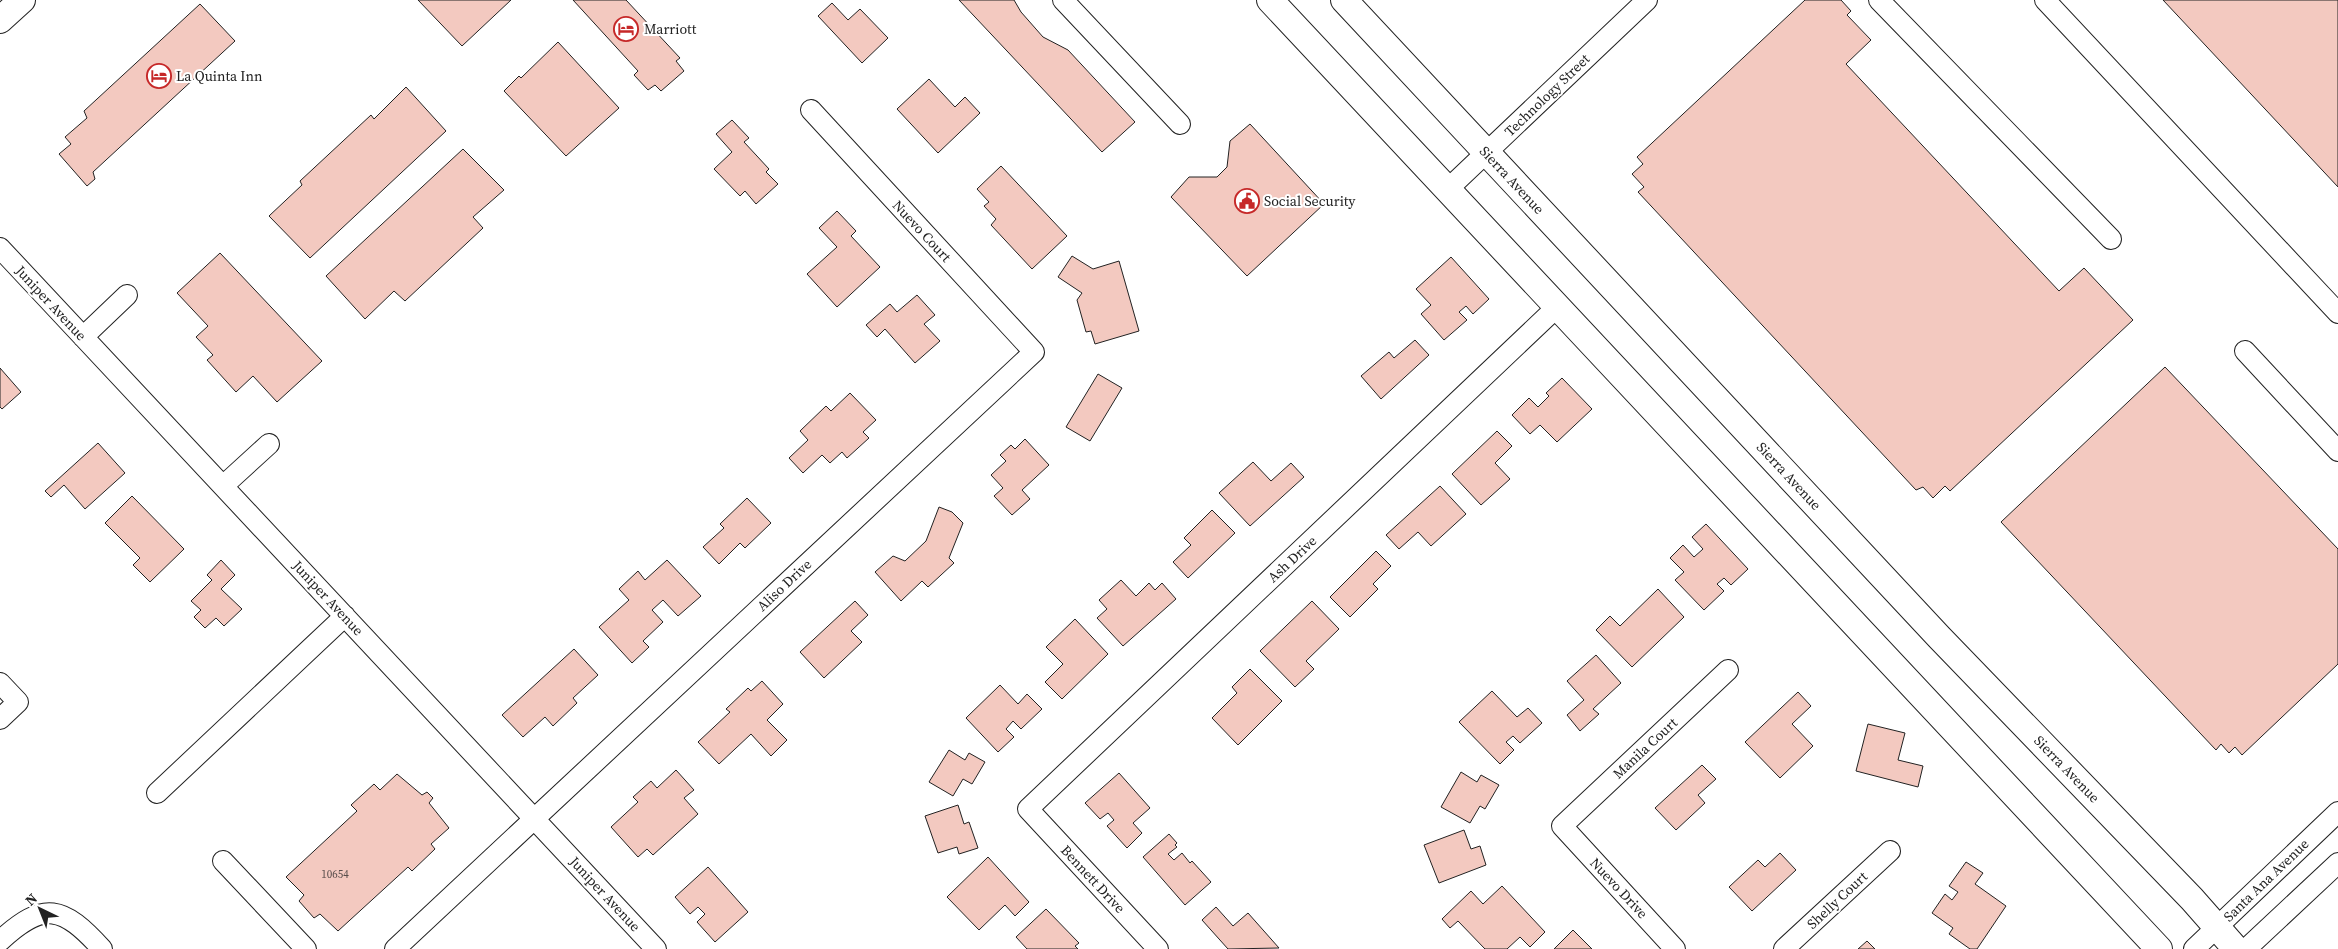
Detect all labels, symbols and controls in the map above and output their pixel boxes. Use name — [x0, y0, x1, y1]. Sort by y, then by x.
hotel icon: Marriott — [613, 16, 639, 42]
place label: Marriott — [644, 19, 697, 39]
street label: Technology Street — [1500, 49, 1594, 141]
hotel icon: La Quinta Inn — [146, 63, 172, 89]
place label: La Quinta Inn — [176, 66, 263, 86]
street label: Sierra Avenue — [1475, 142, 1549, 218]
public building icon: Social Security — [1234, 188, 1260, 214]
place label: Social Security — [1264, 191, 1356, 211]
street label: Nuevo Court — [888, 196, 956, 267]
street label: Juniper Avenue — [10, 260, 91, 345]
street label: Sierra Avenue — [1752, 438, 1826, 514]
street label: Ash Drive — [1263, 531, 1321, 587]
street label: Aliso Drive — [752, 554, 816, 616]
street label: Juniper Avenue — [287, 555, 368, 640]
street label: Manila Court — [1608, 713, 1682, 783]
street label: Sierra Avenue — [2030, 731, 2104, 807]
street label: Santa Ana Avenue — [2219, 834, 2313, 926]
street label: Bennett Drive — [1056, 841, 1130, 917]
street label: Juniper Avenue — [564, 851, 645, 936]
street label: Nuevo Drive — [1586, 853, 1652, 923]
street label: Shelly Court — [1802, 866, 1872, 933]
house number: 10654 — [321, 867, 349, 882]
north arrow — [15, 884, 65, 934]
text: N — [21, 889, 42, 910]

